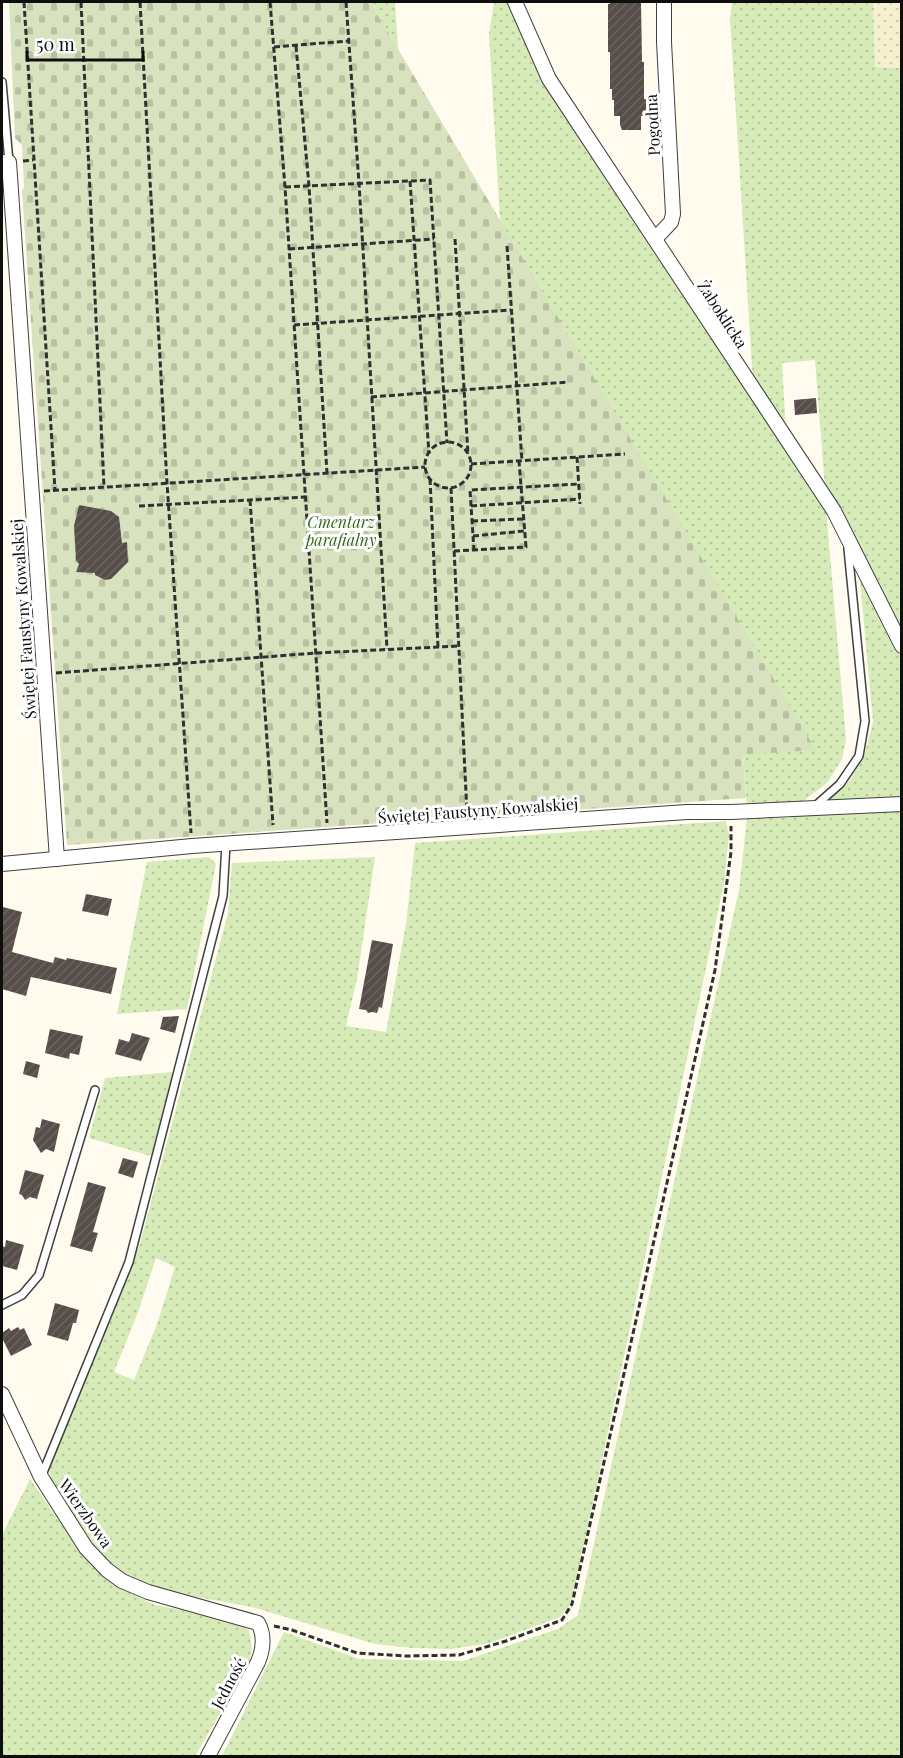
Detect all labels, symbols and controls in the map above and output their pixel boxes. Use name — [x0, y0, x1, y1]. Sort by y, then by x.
scale bar — [27, 24, 142, 62]
text: 50 m — [36, 32, 75, 56]
street label: Pogodna — [640, 94, 664, 156]
street label: Żaboklicka — [693, 276, 753, 352]
park label: Cmentarz parafialny — [303, 511, 377, 550]
street label: Świętej Faustyny Kowalskiej — [6, 518, 40, 720]
street label: Świętej Faustyny Kowalskiej — [377, 793, 579, 827]
street label: Wierzbowa — [54, 1474, 117, 1552]
street label: Jedność — [205, 1653, 250, 1713]

